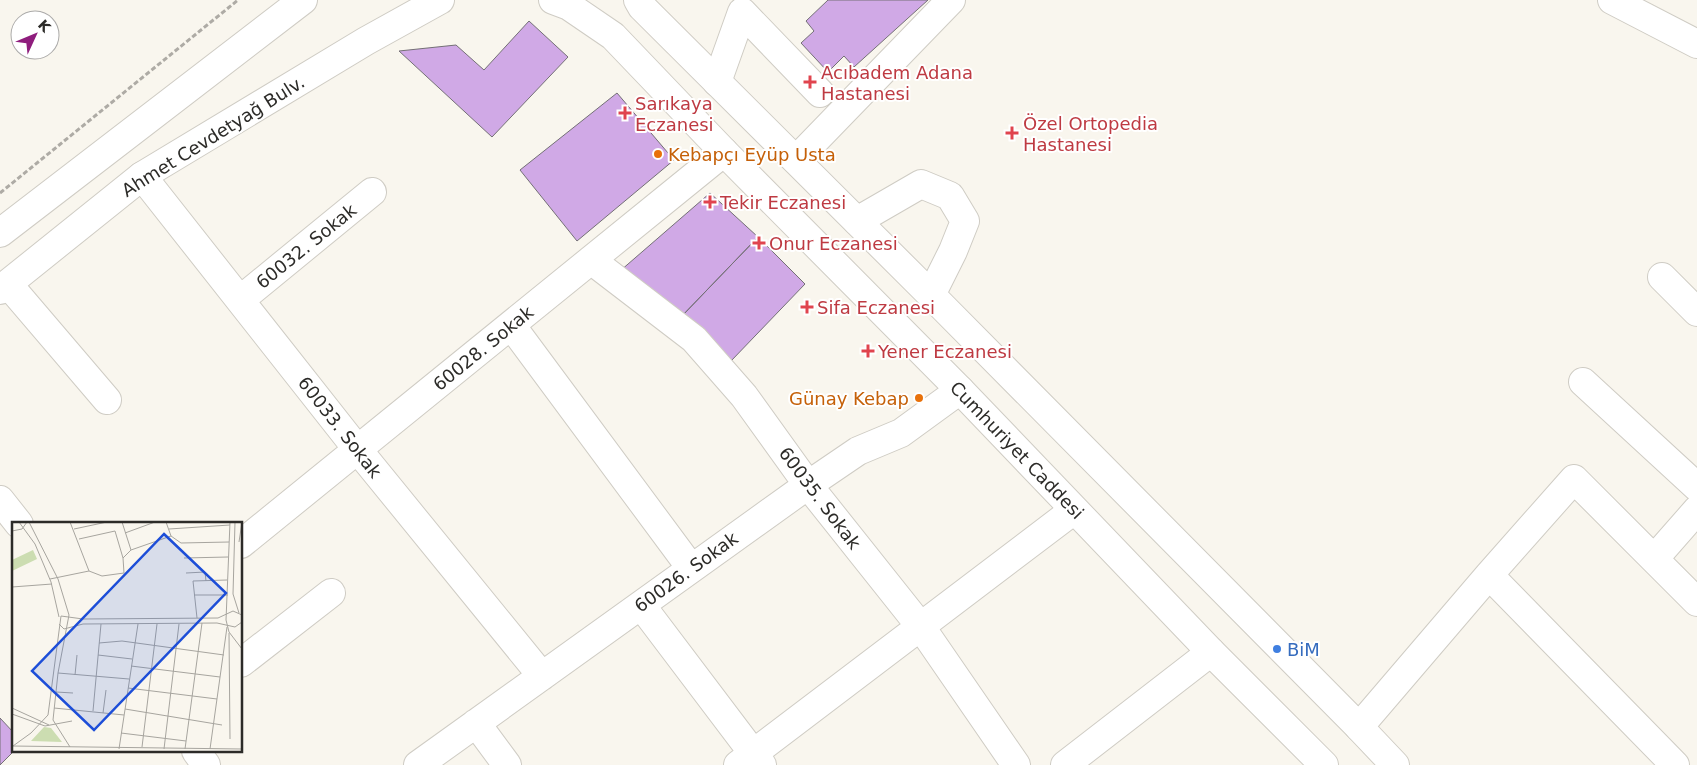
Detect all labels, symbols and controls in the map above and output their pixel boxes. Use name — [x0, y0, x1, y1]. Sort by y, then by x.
north arrow — [10, 10, 60, 60]
text: K — [35, 17, 55, 36]
place label: Acıbadem Adana Hastanesi — [821, 62, 973, 104]
street label: Ahmet Cevdetyağ Bulv. — [118, 71, 308, 201]
marker: Acıbadem Adana Hastanesi — [803, 75, 817, 89]
place label: Sarıkaya Eczanesi — [635, 93, 714, 135]
marker: Sarıkaya Eczanesi — [619, 107, 631, 119]
place label: Özel Ortopedia Hastanesi — [1023, 113, 1158, 155]
marker: Özel Ortopedia Hastanesi — [1005, 126, 1019, 140]
place label: Kebapçı Eyüp Usta — [668, 144, 836, 165]
marker: Kebapçı Eyüp Usta — [652, 148, 664, 160]
place label: Tekir Eczanesi — [719, 192, 846, 213]
marker: Tekir Eczanesi — [704, 196, 716, 208]
street label: 60032. Sokak — [252, 199, 361, 293]
place label: Onur Eczanesi — [769, 233, 898, 254]
marker: Onur Eczanesi — [753, 237, 765, 249]
place label: Sifa Eczanesi — [817, 297, 935, 318]
street label: 60028. Sokak — [429, 301, 538, 395]
marker: Sifa Eczanesi — [801, 301, 813, 313]
place label: Yener Eczanesi — [877, 341, 1012, 362]
marker: Yener Eczanesi — [862, 345, 874, 357]
street label: 60033. Sokak — [294, 372, 386, 482]
street label: Cumhuriyet Caddesi — [946, 377, 1088, 523]
place label: Günay Kebap — [789, 388, 909, 409]
marker: Günay Kebap — [913, 392, 925, 404]
street label: 60035. Sokak — [775, 443, 866, 554]
inset map — [12, 522, 242, 752]
street label: 60026. Sokak — [630, 527, 742, 617]
place label: BiM — [1287, 639, 1320, 660]
marker: BiM — [1271, 643, 1283, 655]

